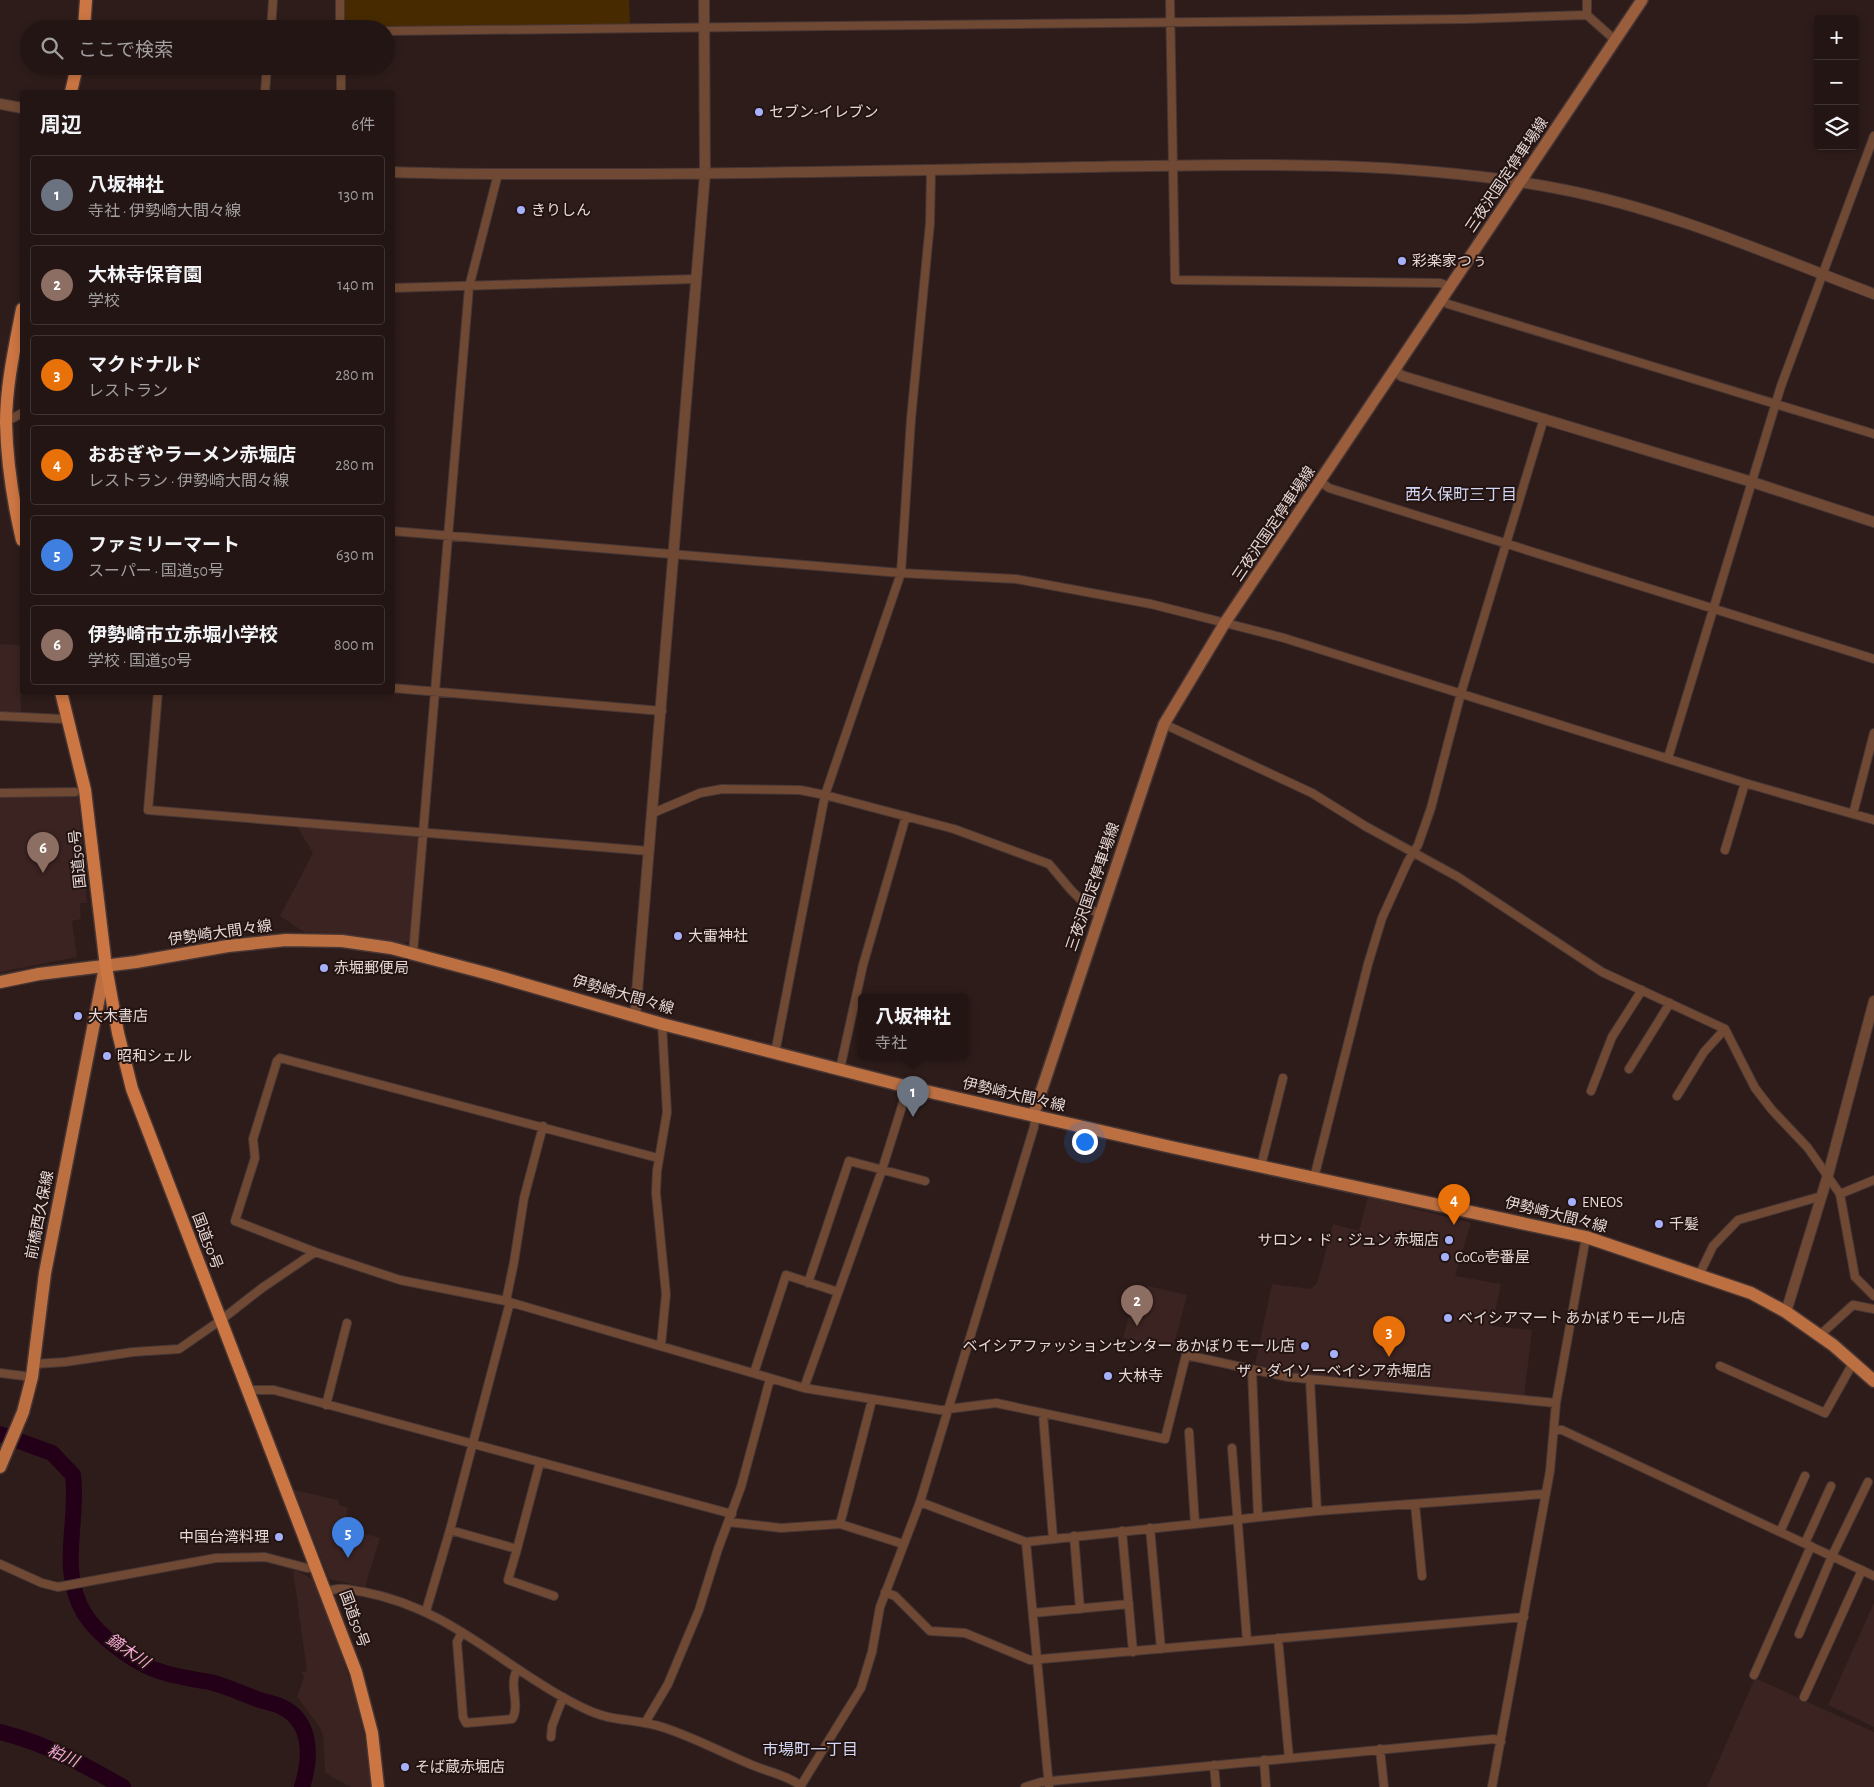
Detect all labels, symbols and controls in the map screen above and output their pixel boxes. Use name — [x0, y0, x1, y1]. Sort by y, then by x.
map controls — [1814, 15, 1859, 150]
button: + — [1814, 15, 1859, 60]
search box — [20, 20, 395, 75]
icon: search — [38, 34, 66, 62]
text: ここで検索 — [78, 41, 173, 60]
button: − — [1814, 60, 1859, 105]
place label: セブン-イレブン — [769, 104, 879, 120]
button: layers — [1814, 105, 1859, 150]
marker: セブン-イレブン — [753, 106, 765, 118]
street label: 三夜沢国定停車場線 — [1462, 114, 1551, 235]
text: 周辺 — [40, 115, 82, 136]
text: 6件 — [351, 117, 375, 133]
text: 八坂神社 — [88, 176, 164, 195]
text: 1 — [54, 187, 60, 203]
text: 130 m — [338, 187, 374, 203]
place label: きりしん — [531, 202, 591, 218]
text: 寺社 · 伊勢崎大間々線 — [88, 203, 241, 219]
marker: きりしん — [515, 204, 527, 216]
place label: 彩楽家つぅ — [1412, 253, 1487, 269]
marker: 彩楽家つぅ — [1396, 255, 1408, 267]
text: 大林寺保育園 — [88, 266, 202, 285]
text: 2 — [53, 277, 61, 293]
text: 140 m — [337, 277, 374, 293]
text: 学校 — [88, 293, 120, 309]
text: マクドナルド — [88, 356, 202, 375]
text: 3 — [54, 367, 60, 383]
text: 280 m — [335, 367, 374, 383]
text: レストラン — [88, 383, 168, 399]
text: おおぎやラーメン赤堀店 — [88, 446, 296, 465]
text: 4 — [53, 457, 61, 473]
text: 280 m — [335, 457, 374, 473]
street label: 三夜沢国定停車場線 — [1229, 463, 1318, 584]
text: レストラン · 伊勢崎大間々線 — [88, 473, 289, 489]
district label: 西久保町三丁目 — [1405, 486, 1517, 503]
text: ファミリーマート — [88, 536, 240, 555]
text: 5 — [54, 547, 60, 563]
text: 630 m — [336, 547, 374, 563]
text: スーパー · 国道50号 — [88, 563, 224, 579]
text: 伊勢崎市立赤堀小学校 — [88, 626, 278, 645]
text: 6 — [53, 637, 61, 653]
text: 800 m — [334, 637, 374, 653]
text: 学校 · 国道50号 — [88, 653, 192, 669]
street label: 三夜沢国定停車場線 — [1063, 820, 1122, 953]
street label: 国道50号 — [66, 829, 89, 889]
pin: 6 — [27, 832, 59, 873]
street label: 伊勢崎大間々線 — [167, 917, 273, 948]
place label: 大雷神社 — [688, 928, 748, 944]
marker: 大雷神社 — [672, 930, 684, 942]
place label: 赤堀郵便局 — [334, 960, 409, 976]
marker: 赤堀郵便局 — [318, 962, 330, 974]
street label: 伊勢崎大間々線 — [570, 972, 676, 1017]
popup — [858, 994, 968, 1059]
place label: 大木書店 — [88, 1008, 148, 1024]
text: 八坂神社 — [875, 1008, 951, 1027]
marker: 大木書店 — [72, 1010, 84, 1022]
text: 寺社 — [875, 1035, 907, 1051]
place label: 昭和シェル — [117, 1048, 192, 1064]
marker: 昭和シェル — [101, 1050, 113, 1062]
street label: 伊勢崎大間々線 — [961, 1075, 1067, 1114]
pin: 1 — [897, 1076, 929, 1117]
your location — [1072, 1129, 1098, 1155]
street label: 前橋西久保線 — [23, 1169, 56, 1261]
pin: 4 — [1438, 1184, 1470, 1225]
street label: 伊勢崎大間々線 — [1503, 1194, 1609, 1235]
place label: ENEOS — [1582, 1195, 1623, 1210]
marker: ENEOS — [1566, 1196, 1578, 1208]
street label: 国道50号 — [189, 1210, 226, 1271]
place label: 千髪 — [1669, 1216, 1699, 1232]
marker: 千髪 — [1653, 1218, 1665, 1230]
place label: サロン・ド・ジュン 赤堀店 — [1258, 1232, 1439, 1248]
marker: サロン・ド・ジュン 赤堀店 — [1443, 1234, 1455, 1246]
place label: CoCo壱番屋 — [1455, 1249, 1530, 1265]
marker: CoCo壱番屋 — [1439, 1251, 1451, 1263]
pin: 2 — [1121, 1285, 1153, 1326]
place label: ベイシアマート あかぼりモール店 — [1458, 1310, 1685, 1326]
marker: ベイシアマート あかぼりモール店 — [1442, 1312, 1454, 1324]
pin: 3 — [1373, 1316, 1405, 1357]
place label: ベイシアファッションセンター あかぼりモール店 — [963, 1338, 1295, 1354]
marker: ベイシアファッションセンター あかぼりモール店 — [1299, 1340, 1311, 1352]
marker: ザ・ダイソーベイシア赤堀店 — [1328, 1348, 1340, 1360]
place label: ザ・ダイソーベイシア赤堀店 — [1236, 1363, 1432, 1379]
place label: 大林寺 — [1118, 1368, 1163, 1384]
marker: 大林寺 — [1102, 1370, 1114, 1382]
pin: 5 — [332, 1517, 364, 1558]
place label: 中国台湾料理 — [179, 1528, 269, 1545]
marker: 中国台湾料理 — [273, 1531, 285, 1543]
street label: 国道50号 — [337, 1588, 372, 1649]
water label: 鏑木川 — [104, 1630, 155, 1672]
water label: 粕川 — [45, 1741, 83, 1771]
district label: 市場町一丁目 — [762, 1742, 858, 1758]
place label: そば蔵赤堀店 — [415, 1759, 505, 1775]
marker: そば蔵赤堀店 — [399, 1761, 411, 1773]

